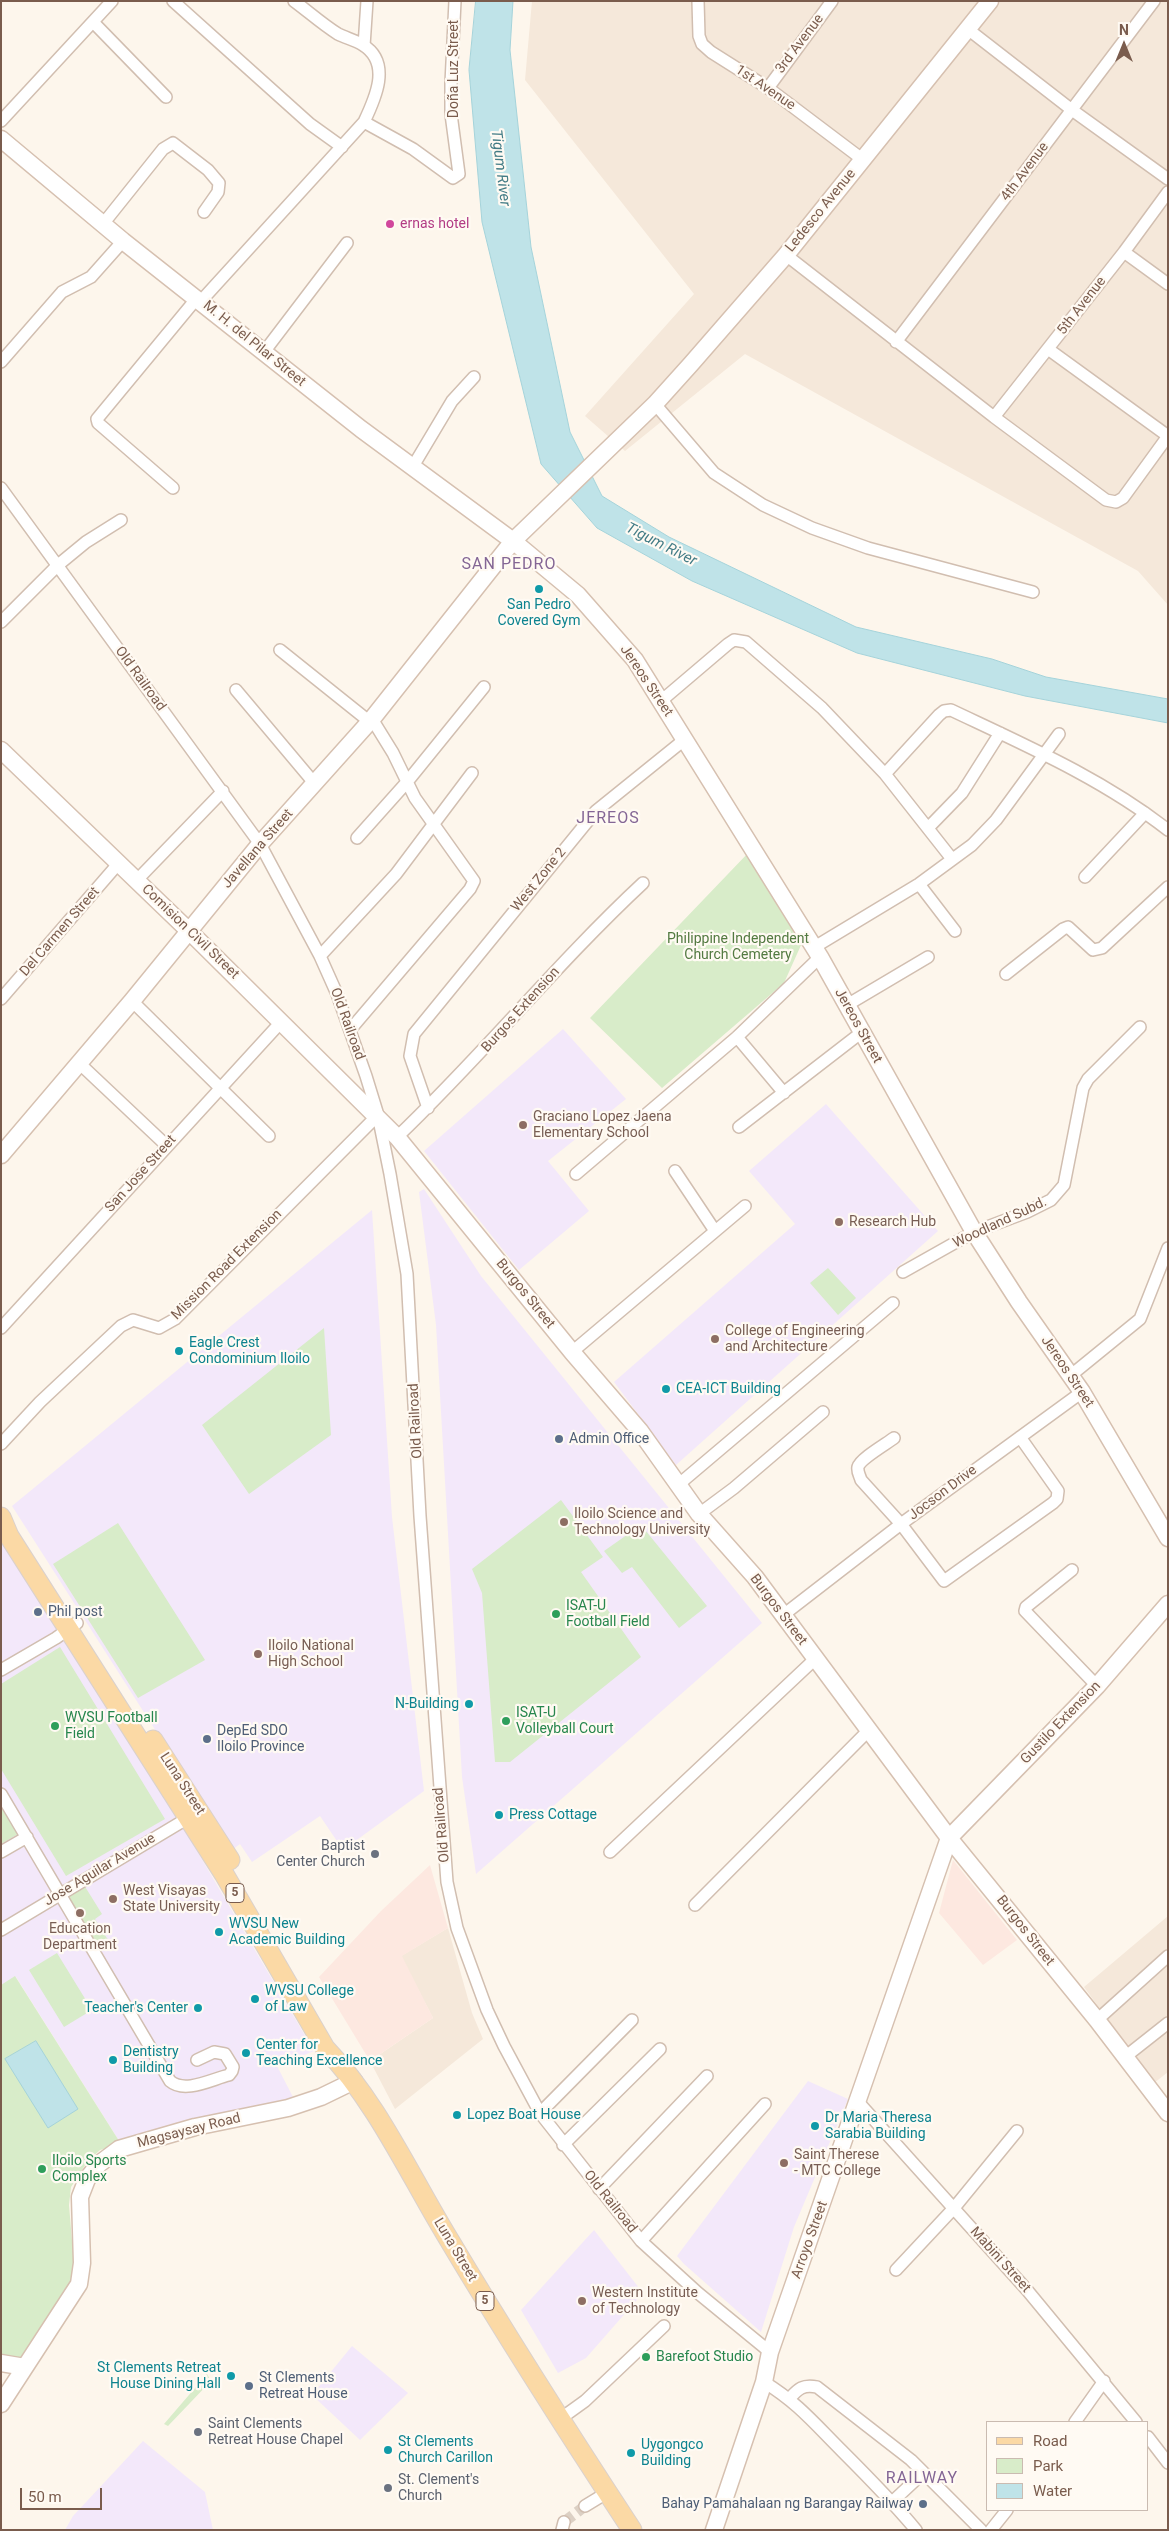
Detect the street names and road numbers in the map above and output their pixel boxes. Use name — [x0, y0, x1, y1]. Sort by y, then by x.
street label: 3rd Avenue — [772, 11, 828, 77]
street label: Doña Luz Street — [446, 20, 462, 118]
street label: 1st Avenue — [732, 62, 798, 114]
street label: 4th Avenue — [997, 139, 1053, 205]
street label: Ledesco Avenue — [782, 166, 860, 256]
street label: 5th Avenue — [1054, 273, 1110, 339]
street label: M. H. del Pilar Street — [199, 297, 309, 391]
street label: Jereos Street — [616, 642, 676, 720]
street label: Old Railroad — [111, 643, 169, 715]
street label: Javellana Street — [219, 806, 297, 892]
street label: West Zone 2 — [508, 845, 570, 915]
street label: Comision Civil Street — [138, 881, 242, 983]
street label: Del Carmen Street — [17, 884, 103, 980]
street label: Burgos Extension — [478, 964, 564, 1056]
street label: Old Railroad — [326, 986, 368, 1062]
street label: Jereos Street — [831, 986, 885, 1066]
street label: San Jose Street — [102, 1132, 180, 1216]
street label: Woodland Subd. — [950, 1194, 1050, 1252]
street label: Mission Road Extension — [168, 1206, 286, 1324]
street label: Burgos Street — [492, 1256, 558, 1332]
street label: Jereos Street — [1037, 1333, 1097, 1411]
street label: Old Railroad — [406, 1383, 426, 1459]
street label: Jocson Drive — [906, 1462, 980, 1524]
street label: Burgos Street — [746, 1571, 810, 1649]
street label: Gustilo Extension — [1017, 1678, 1105, 1768]
street label: Luna Street — [156, 1750, 208, 1818]
street label: Old Railroad — [430, 1787, 454, 1863]
street label: Jose Aguilar Avenue — [41, 1830, 159, 1910]
road number: 5 — [226, 1884, 244, 1902]
street label: Burgos Street — [992, 1893, 1058, 1969]
street label: Magsaysay Road — [136, 2110, 242, 2152]
street label: Old Railroad — [580, 2167, 640, 2237]
street label: Arroyo Street — [788, 2199, 832, 2281]
street label: Luna Street — [430, 2215, 480, 2285]
street label: Mabini Street — [966, 2224, 1034, 2296]
road number: 5 — [476, 2292, 494, 2310]

